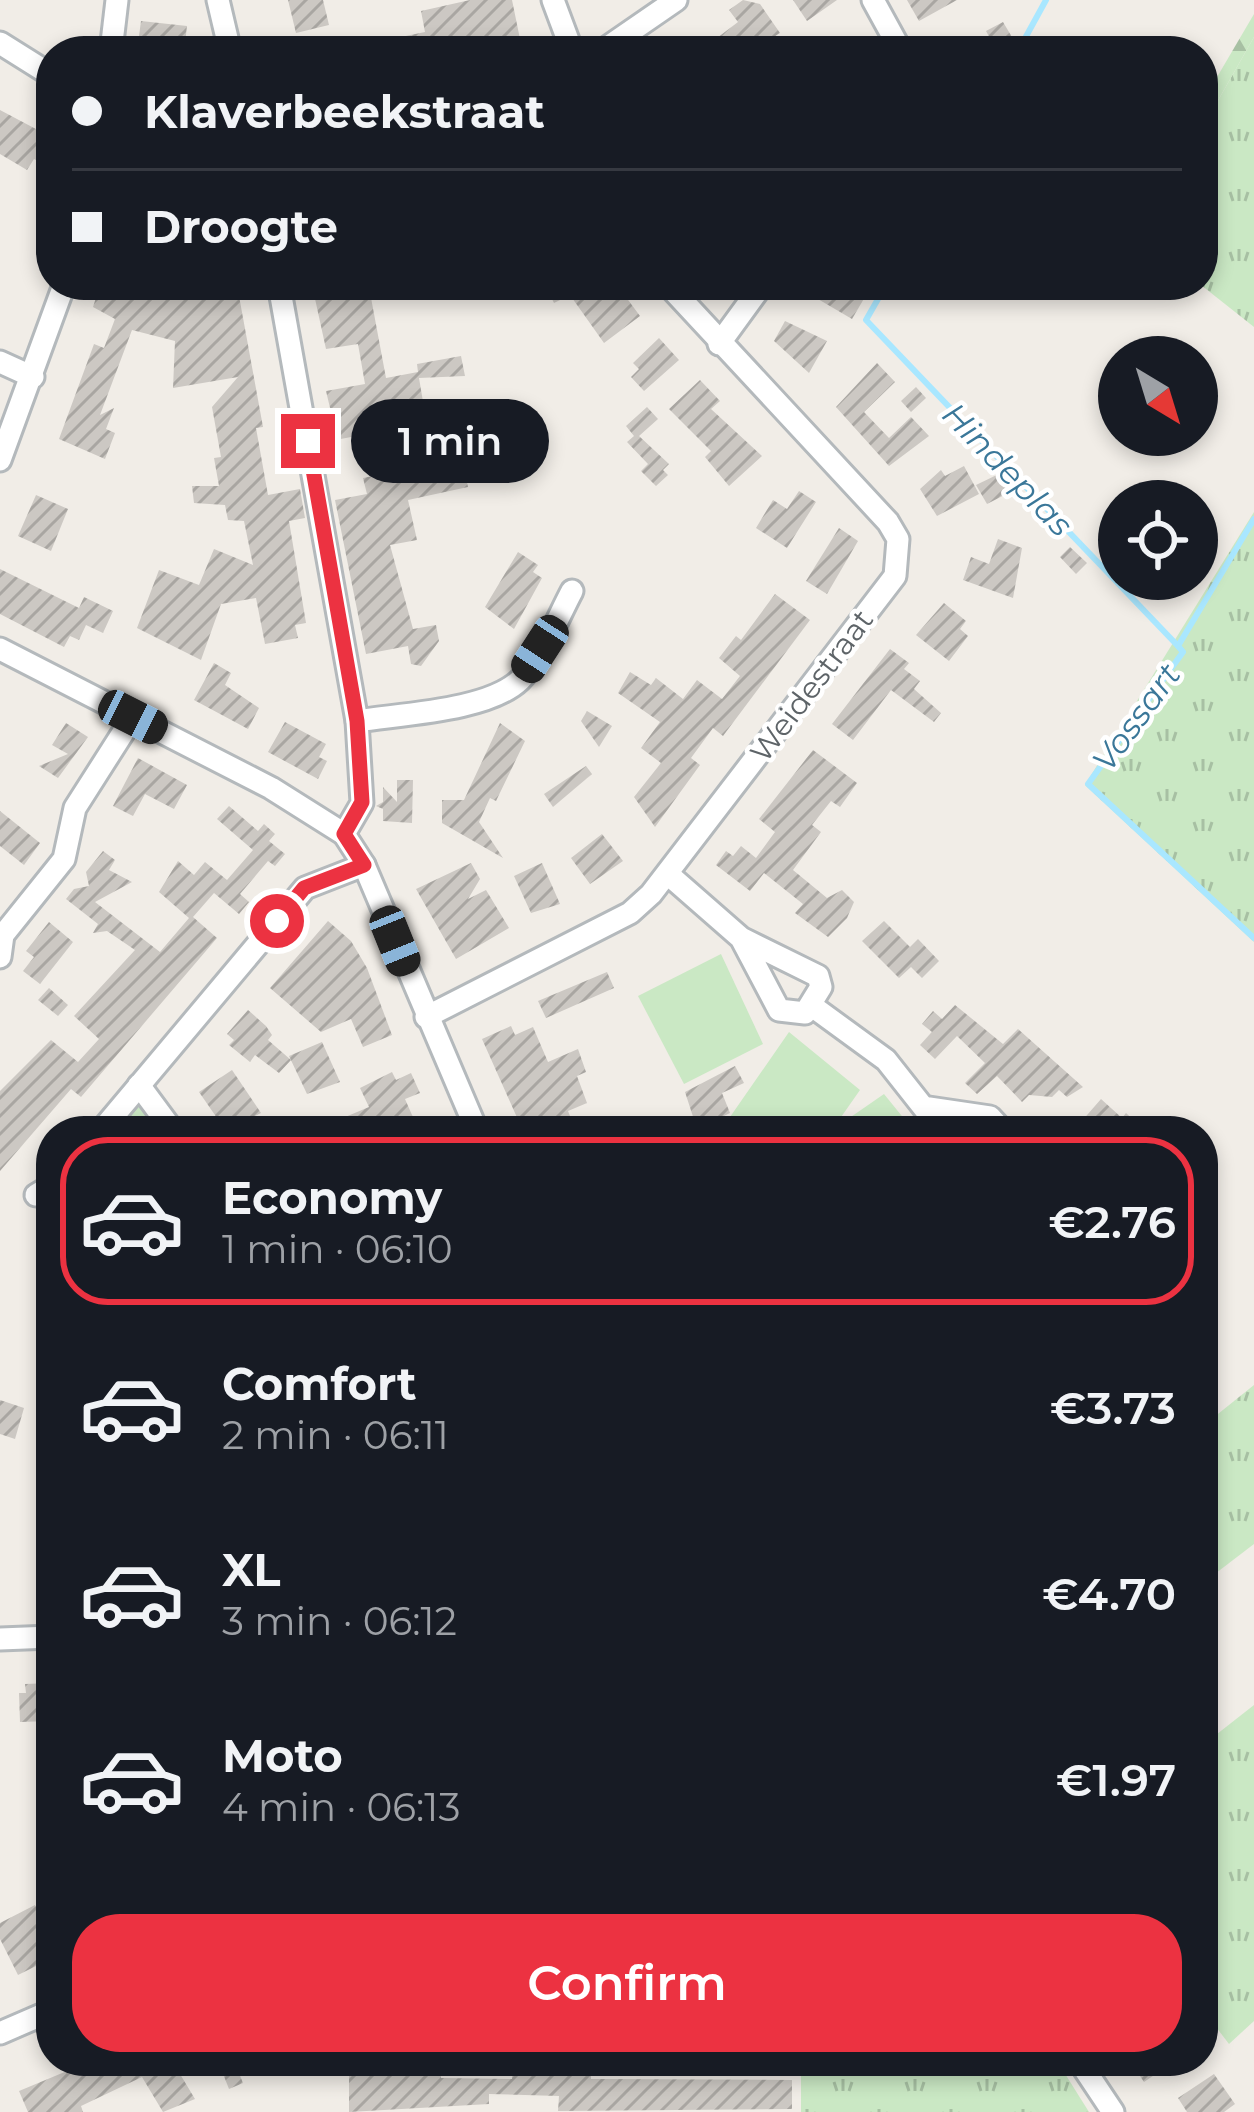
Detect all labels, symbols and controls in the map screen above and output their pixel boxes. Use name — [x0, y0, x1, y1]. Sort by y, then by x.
text: Klaverbeekstraat — [144, 84, 545, 139]
text: Droogte — [144, 199, 338, 254]
north arrow — [1098, 336, 1218, 456]
map controls — [1098, 336, 1218, 600]
water label: Hindeplas — [935, 394, 1081, 544]
callout: 1 min — [350, 399, 548, 483]
route end — [281, 414, 335, 468]
text: 1 min — [398, 417, 502, 465]
button: locate — [1098, 480, 1218, 600]
street label: Weidestraat — [742, 602, 881, 769]
car — [505, 609, 575, 689]
water label: Vossart — [1083, 655, 1189, 779]
car — [93, 685, 173, 749]
route start — [250, 894, 304, 948]
car — [365, 901, 425, 981]
icon: car — [78, 1167, 186, 1275]
text: Economy — [222, 1170, 442, 1225]
text: €2.76 — [1048, 1194, 1176, 1249]
text: 1 min · 06:10 — [222, 1225, 453, 1273]
icon: car — [78, 1353, 186, 1461]
text: Comfort — [222, 1356, 417, 1411]
text: €3.73 — [1050, 1380, 1176, 1435]
text: 2 min · 06:11 — [222, 1411, 449, 1459]
icon: car — [78, 1539, 186, 1647]
text: XL — [222, 1542, 280, 1597]
text: €4.70 — [1042, 1566, 1176, 1621]
text: 3 min · 06:12 — [222, 1597, 457, 1645]
icon: car — [78, 1725, 186, 1833]
text: Moto — [222, 1728, 343, 1783]
text: €1.97 — [1056, 1752, 1176, 1807]
text: 4 min · 06:13 — [222, 1783, 460, 1831]
button: Confirm — [72, 1914, 1182, 2052]

